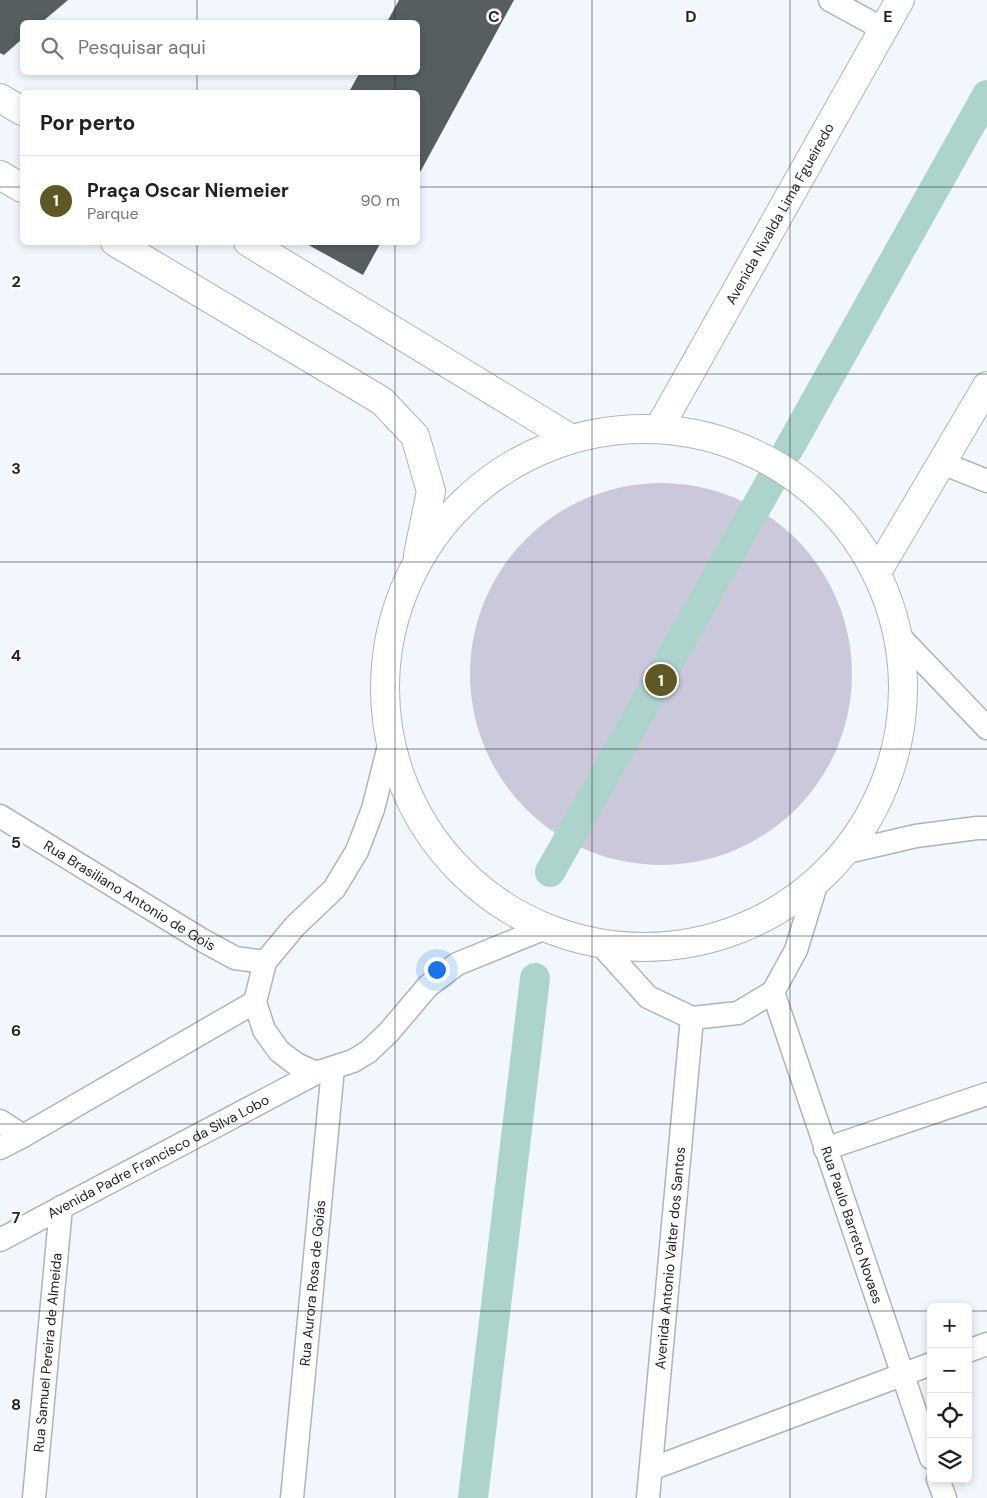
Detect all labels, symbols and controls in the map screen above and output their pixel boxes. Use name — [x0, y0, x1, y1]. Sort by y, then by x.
text: C — [488, 6, 500, 27]
text: D — [685, 6, 697, 27]
text: E — [883, 6, 893, 27]
search box — [20, 20, 420, 75]
icon: search — [38, 34, 66, 62]
text: Pesquisar aqui — [78, 35, 206, 60]
text: Por perto — [40, 109, 135, 137]
street label: Avenida Nivalda Lima Fgueiredo — [721, 120, 838, 308]
text: Praça Oscar Niemeier — [87, 178, 289, 203]
text: 1 — [53, 190, 59, 211]
text: 90 m — [360, 190, 400, 211]
text: Parque — [87, 203, 139, 224]
text: 2 — [11, 271, 21, 292]
text: 3 — [11, 458, 21, 479]
text: 4 — [11, 645, 21, 666]
pin: 1 — [645, 661, 677, 699]
text: 5 — [11, 832, 21, 853]
street label: Rua Brasiliano Antonio de Gois — [41, 836, 219, 955]
your location — [424, 957, 450, 983]
text: 6 — [11, 1020, 21, 1041]
street label: Avenida Padre Francisco da Silva Lobo — [44, 1090, 272, 1222]
street label: Rua Paulo Barreto Novaes — [817, 1144, 887, 1306]
street label: Avenida Antonio Valter dos Santos — [651, 1146, 689, 1370]
street label: Rua Aurora Rosa de Goiás — [296, 1199, 329, 1367]
text: 7 — [12, 1207, 21, 1228]
street label: Rua Samuel Pereira de Almeida — [29, 1252, 66, 1453]
map controls — [927, 1303, 972, 1483]
button: + — [927, 1303, 972, 1348]
button: − — [927, 1348, 972, 1393]
button: locate — [927, 1393, 972, 1438]
text: 8 — [11, 1394, 21, 1415]
button: layers — [927, 1438, 972, 1483]

